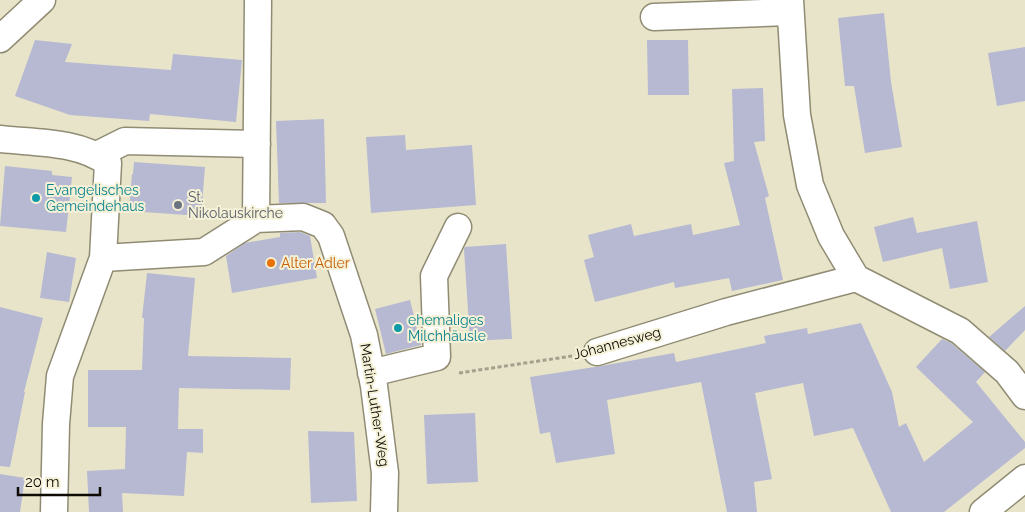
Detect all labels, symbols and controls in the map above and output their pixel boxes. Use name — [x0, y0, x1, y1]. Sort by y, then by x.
place label: Evangelisches Gemeindehaus — [46, 182, 145, 214]
place label: St. Nikolauskirche — [188, 189, 283, 221]
marker: Evangelisches Gemeindehaus — [30, 192, 42, 204]
marker: St. Nikolauskirche — [172, 199, 184, 211]
place label: Alter Adler — [281, 255, 350, 271]
marker: Alter Adler — [265, 257, 277, 269]
place label: ehemaliges Milchhäusle — [408, 312, 486, 344]
marker: ehemaliges Milchhäusle — [392, 322, 404, 334]
street label: Johannesweg — [572, 324, 662, 362]
street label: Martin-Luther-Weg — [357, 342, 393, 468]
scale bar — [18, 464, 100, 496]
text: 20 m — [25, 473, 60, 491]

